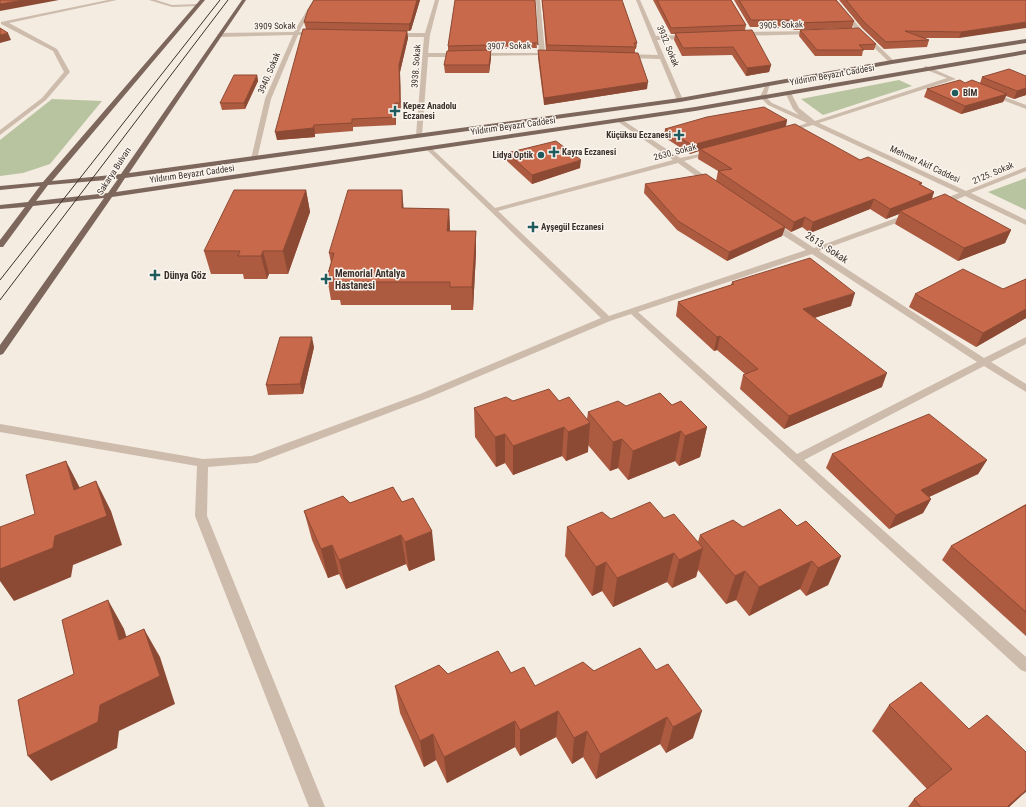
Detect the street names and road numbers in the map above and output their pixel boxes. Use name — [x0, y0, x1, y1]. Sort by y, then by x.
street label: 3905. Sokak — [759, 19, 803, 31]
street label: 3909 Sokak — [254, 21, 296, 31]
street label: 3932. Sokak — [655, 24, 681, 68]
street label: 3907. Sokak — [487, 41, 531, 51]
street label: 3938. Sokak — [409, 44, 423, 88]
street label: 3940. Sokak — [256, 51, 282, 95]
street label: Yıldırım Beyazıt Caddesi — [789, 63, 875, 87]
street label: Yıldırım Beyazıt Caddesi — [470, 115, 556, 137]
street label: 2630. Sokak — [653, 141, 697, 163]
street label: Mehmet Akif Caddesi — [888, 143, 962, 185]
street label: Sakarya Bulvarı — [95, 145, 133, 197]
street label: 2125. Sokak — [971, 160, 1015, 186]
street label: Yıldırım Beyazıt Caddesi — [149, 163, 235, 185]
street label: 2613. Sokak — [803, 230, 851, 266]

